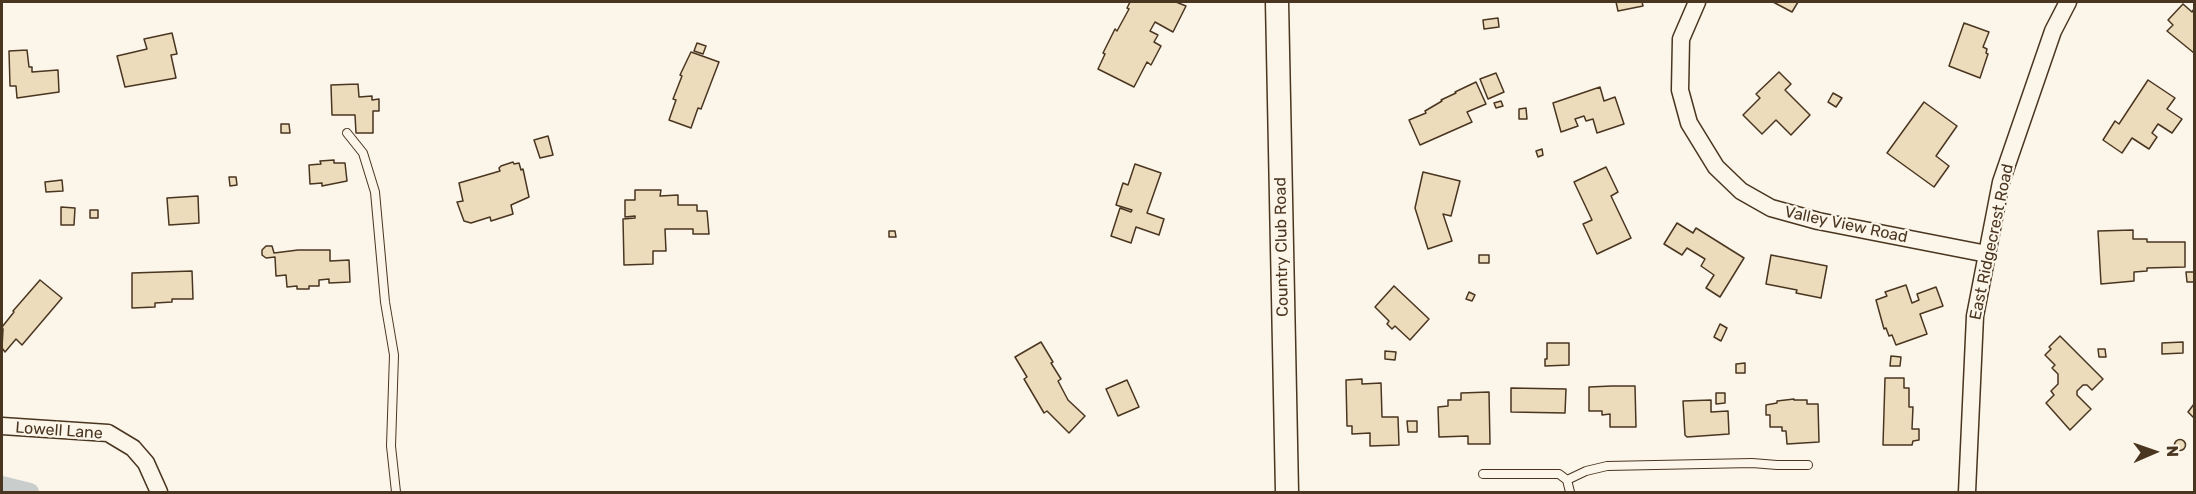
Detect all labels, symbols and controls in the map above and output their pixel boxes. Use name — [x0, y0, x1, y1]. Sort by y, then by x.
street label: East Ridgecrest Road — [1966, 162, 2018, 322]
street label: Country Club Road — [1271, 177, 1293, 317]
street label: Valley View Road — [1783, 203, 1909, 247]
street label: Lowell Lane — [15, 418, 103, 444]
north arrow — [2124, 422, 2184, 482]
text: N — [2163, 445, 2182, 457]

